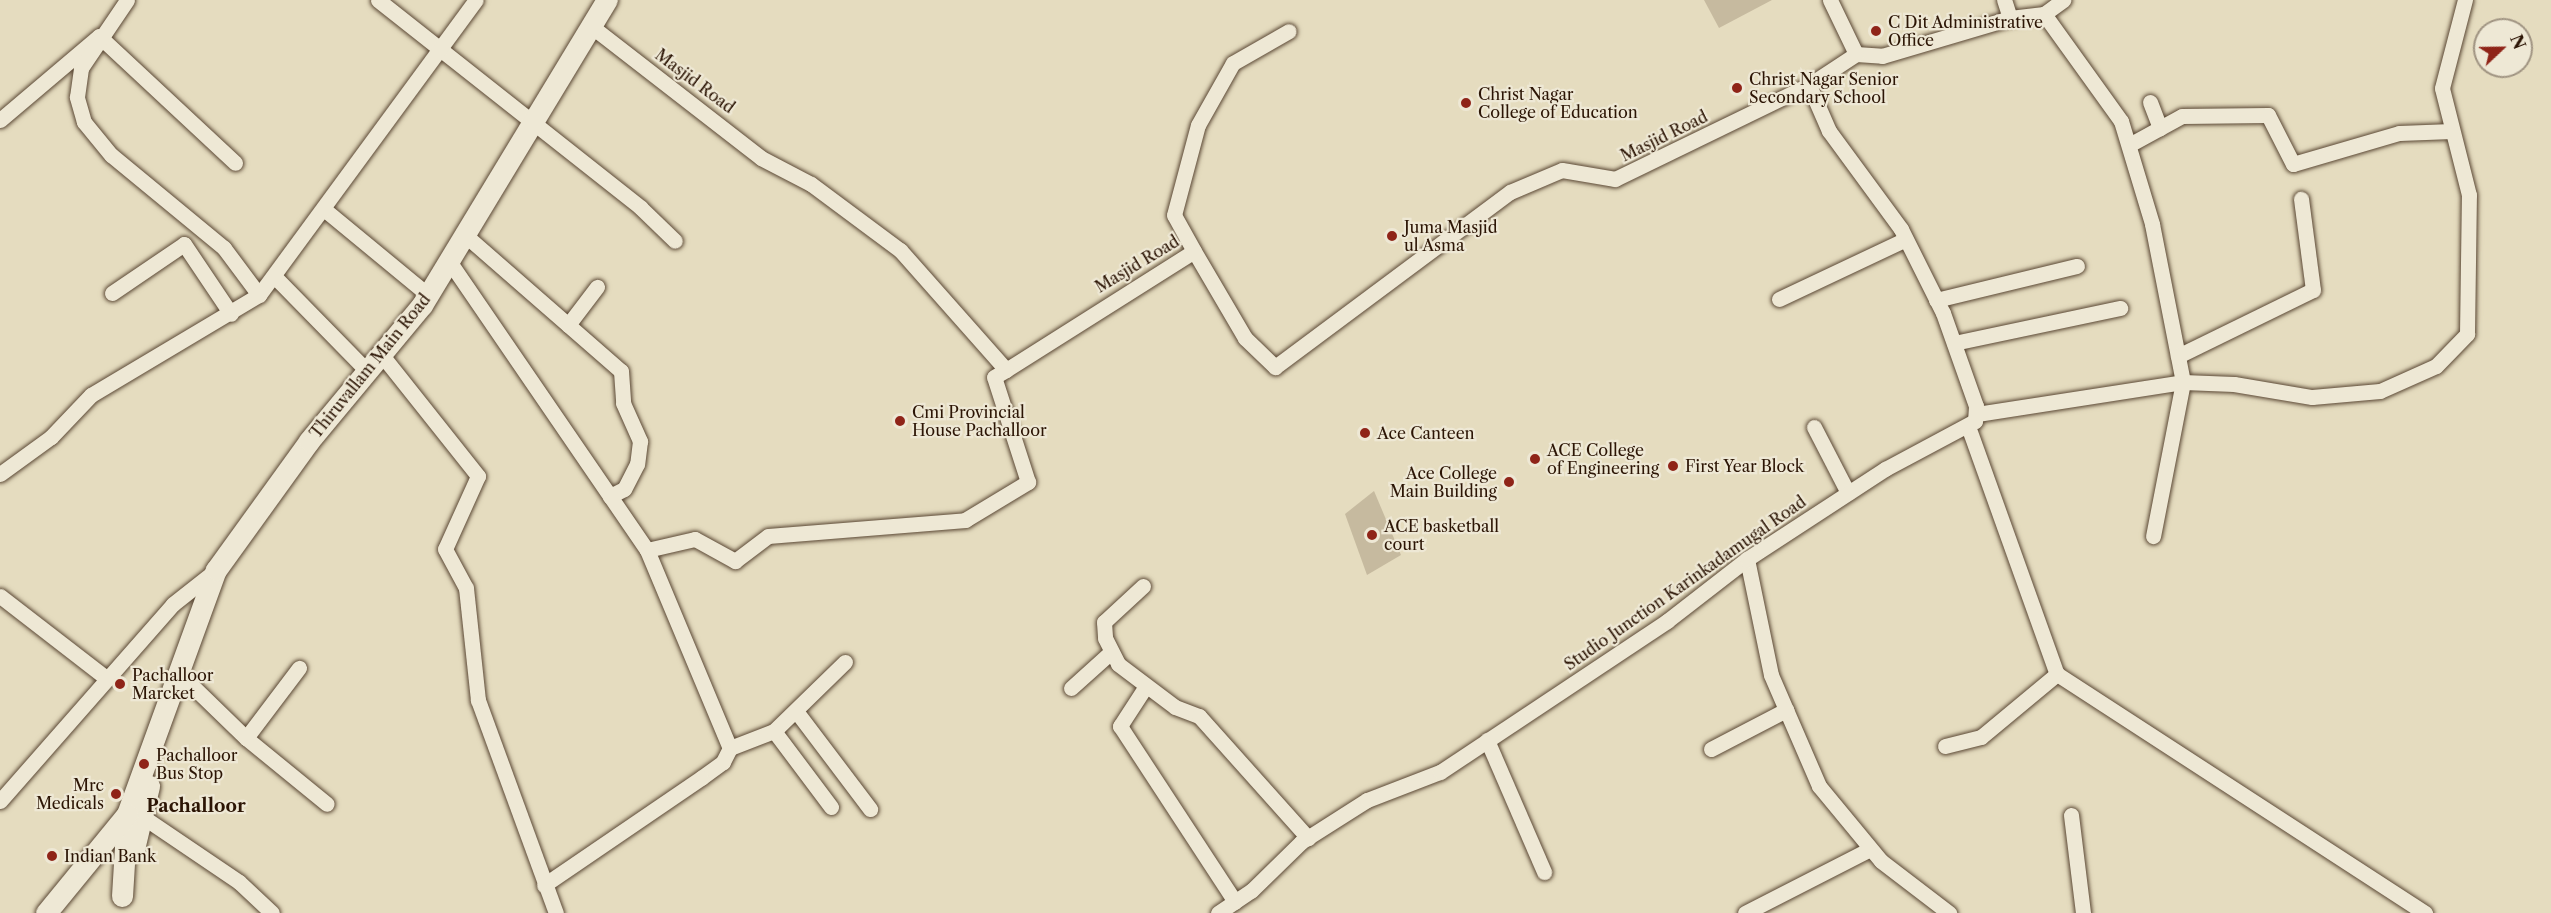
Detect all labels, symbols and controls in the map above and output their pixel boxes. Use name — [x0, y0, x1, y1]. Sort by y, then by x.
place label: C Dit Administrative Office — [1888, 12, 2044, 50]
north arrow — [2473, 18, 2533, 78]
marker: C Dit Administrative Office — [1869, 24, 1883, 38]
text: N — [2506, 32, 2530, 52]
street label: Masjid Road — [652, 45, 738, 117]
place label: Christ Nagar Senior Secondary School — [1749, 69, 1899, 107]
marker: Christ Nagar Senior Secondary School — [1730, 81, 1744, 95]
place label: Christ Nagar College of Education — [1478, 84, 1638, 122]
marker: Christ Nagar College of Education — [1459, 96, 1473, 110]
street label: Masjid Road — [1617, 107, 1711, 165]
place label: Juma Masjid ul Asma — [1404, 217, 1498, 255]
marker: Juma Masjid ul Asma — [1385, 229, 1399, 243]
street label: Masjid Road — [1092, 231, 1182, 297]
street label: Thiruvallam Main Road — [306, 290, 434, 442]
place label: Cmi Provincial House Pachalloor — [912, 402, 1047, 440]
marker: Cmi Provincial House Pachalloor — [893, 414, 907, 428]
place label: Ace Canteen — [1377, 423, 1475, 443]
marker: Ace Canteen — [1358, 426, 1372, 440]
place label: ACE College of Engineering — [1547, 440, 1659, 478]
marker: ACE College of Engineering — [1528, 452, 1542, 466]
place label: First Year Block — [1685, 456, 1805, 476]
marker: First Year Block — [1666, 459, 1680, 473]
place label: Ace College Main Building — [1390, 463, 1497, 501]
marker: Ace College Main Building — [1502, 475, 1516, 489]
street label: Studio Junction Karinkadamugal Road — [1561, 492, 1809, 674]
place label: ACE basketball court — [1384, 516, 1499, 554]
marker: ACE basketball court — [1365, 528, 1379, 542]
place label: Pachalloor Marcket — [132, 665, 213, 703]
marker: Pachalloor Marcket — [113, 677, 127, 691]
place label: Pachalloor Bus Stop — [156, 745, 237, 783]
marker: Pachalloor Bus Stop — [137, 757, 151, 771]
place label: Mrc Medicals — [36, 775, 104, 813]
marker: Mrc Medicals — [109, 787, 123, 801]
district label: Pachalloor — [146, 795, 246, 817]
place label: Indian Bank — [64, 846, 156, 866]
marker: Indian Bank — [45, 849, 59, 863]

